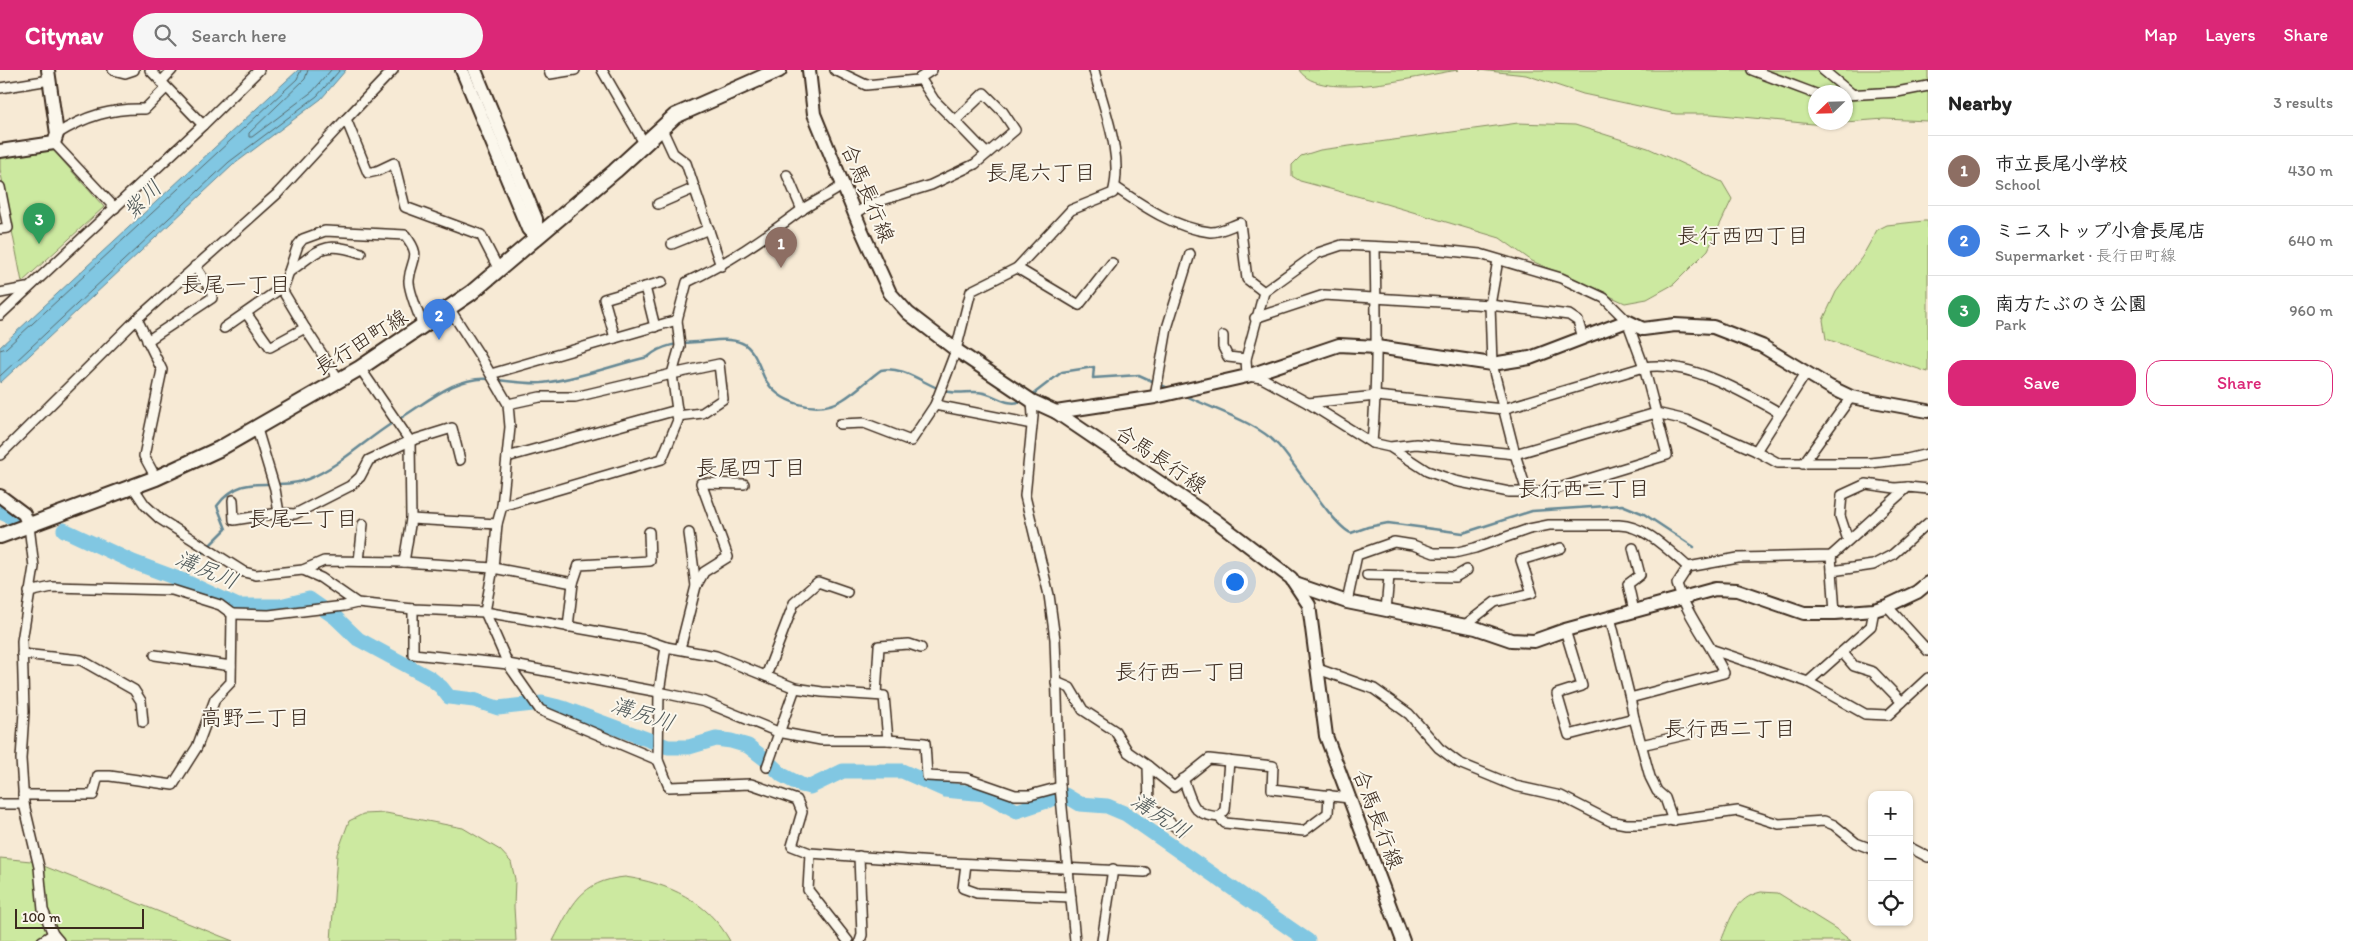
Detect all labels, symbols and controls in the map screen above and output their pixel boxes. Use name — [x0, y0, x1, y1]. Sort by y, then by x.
search box — [133, 13, 483, 58]
text: Citynav — [25, 21, 103, 50]
icon: search — [151, 21, 179, 49]
text: Search here — [191, 24, 287, 47]
text: Map — [2144, 24, 2177, 46]
text: Layers — [2205, 24, 2255, 46]
text: Share — [2283, 24, 2328, 46]
north arrow — [1808, 85, 1853, 130]
text: Nearby — [1948, 90, 2012, 115]
text: 3 results — [2273, 93, 2333, 112]
street label: 合馬長行線 — [836, 140, 900, 246]
text: 市立長尾小学校 — [1995, 152, 2128, 175]
district label: 長尾六丁目 — [986, 159, 1096, 186]
text: 1 — [1960, 161, 1968, 180]
text: 430 m — [2288, 161, 2333, 180]
water label: 紫川 — [117, 174, 167, 224]
text: School — [1995, 175, 2041, 194]
pin: 3 — [23, 203, 55, 244]
text: ミニストップ小倉長尾店 — [1995, 219, 2206, 242]
district label: 長行西四丁目 — [1677, 222, 1809, 249]
pin: 1 — [765, 227, 797, 268]
text: 2 — [1960, 231, 1968, 250]
text: 640 m — [2288, 231, 2333, 250]
text: Supermarket · 長行田町線 — [1995, 246, 2176, 265]
district label: 長尾一丁目 — [181, 271, 291, 298]
text: 南方たぶのき公園 — [1995, 292, 2147, 315]
pin: 2 — [423, 299, 455, 340]
text: 3 — [1960, 301, 1968, 320]
text: 960 m — [2289, 301, 2333, 320]
street label: 長行田町線 — [310, 303, 412, 380]
text: Park — [1995, 315, 2026, 334]
button: Save — [1948, 360, 2136, 406]
button: Share — [2146, 360, 2333, 406]
street label: 合馬長行線 — [1111, 419, 1212, 498]
district label: 長尾四丁目 — [696, 454, 806, 481]
district label: 長行西三丁目 — [1518, 475, 1650, 502]
district label: 長尾二丁目 — [248, 505, 358, 532]
water label: 溝尻川 — [171, 544, 242, 595]
your location — [1222, 569, 1248, 595]
district label: 長行西一丁目 — [1115, 658, 1247, 685]
water label: 溝尻川 — [607, 690, 678, 737]
district label: 高野二丁目 — [200, 704, 310, 731]
district label: 長行西二丁目 — [1664, 715, 1796, 742]
street label: 合馬長行線 — [1348, 765, 1409, 872]
water label: 溝尻川 — [1126, 786, 1196, 845]
map controls — [1868, 791, 1913, 926]
button: + — [1868, 791, 1913, 836]
button: − — [1868, 836, 1913, 881]
button: locate — [1868, 881, 1913, 926]
scale bar — [15, 906, 144, 929]
text: 100 m — [22, 909, 61, 926]

